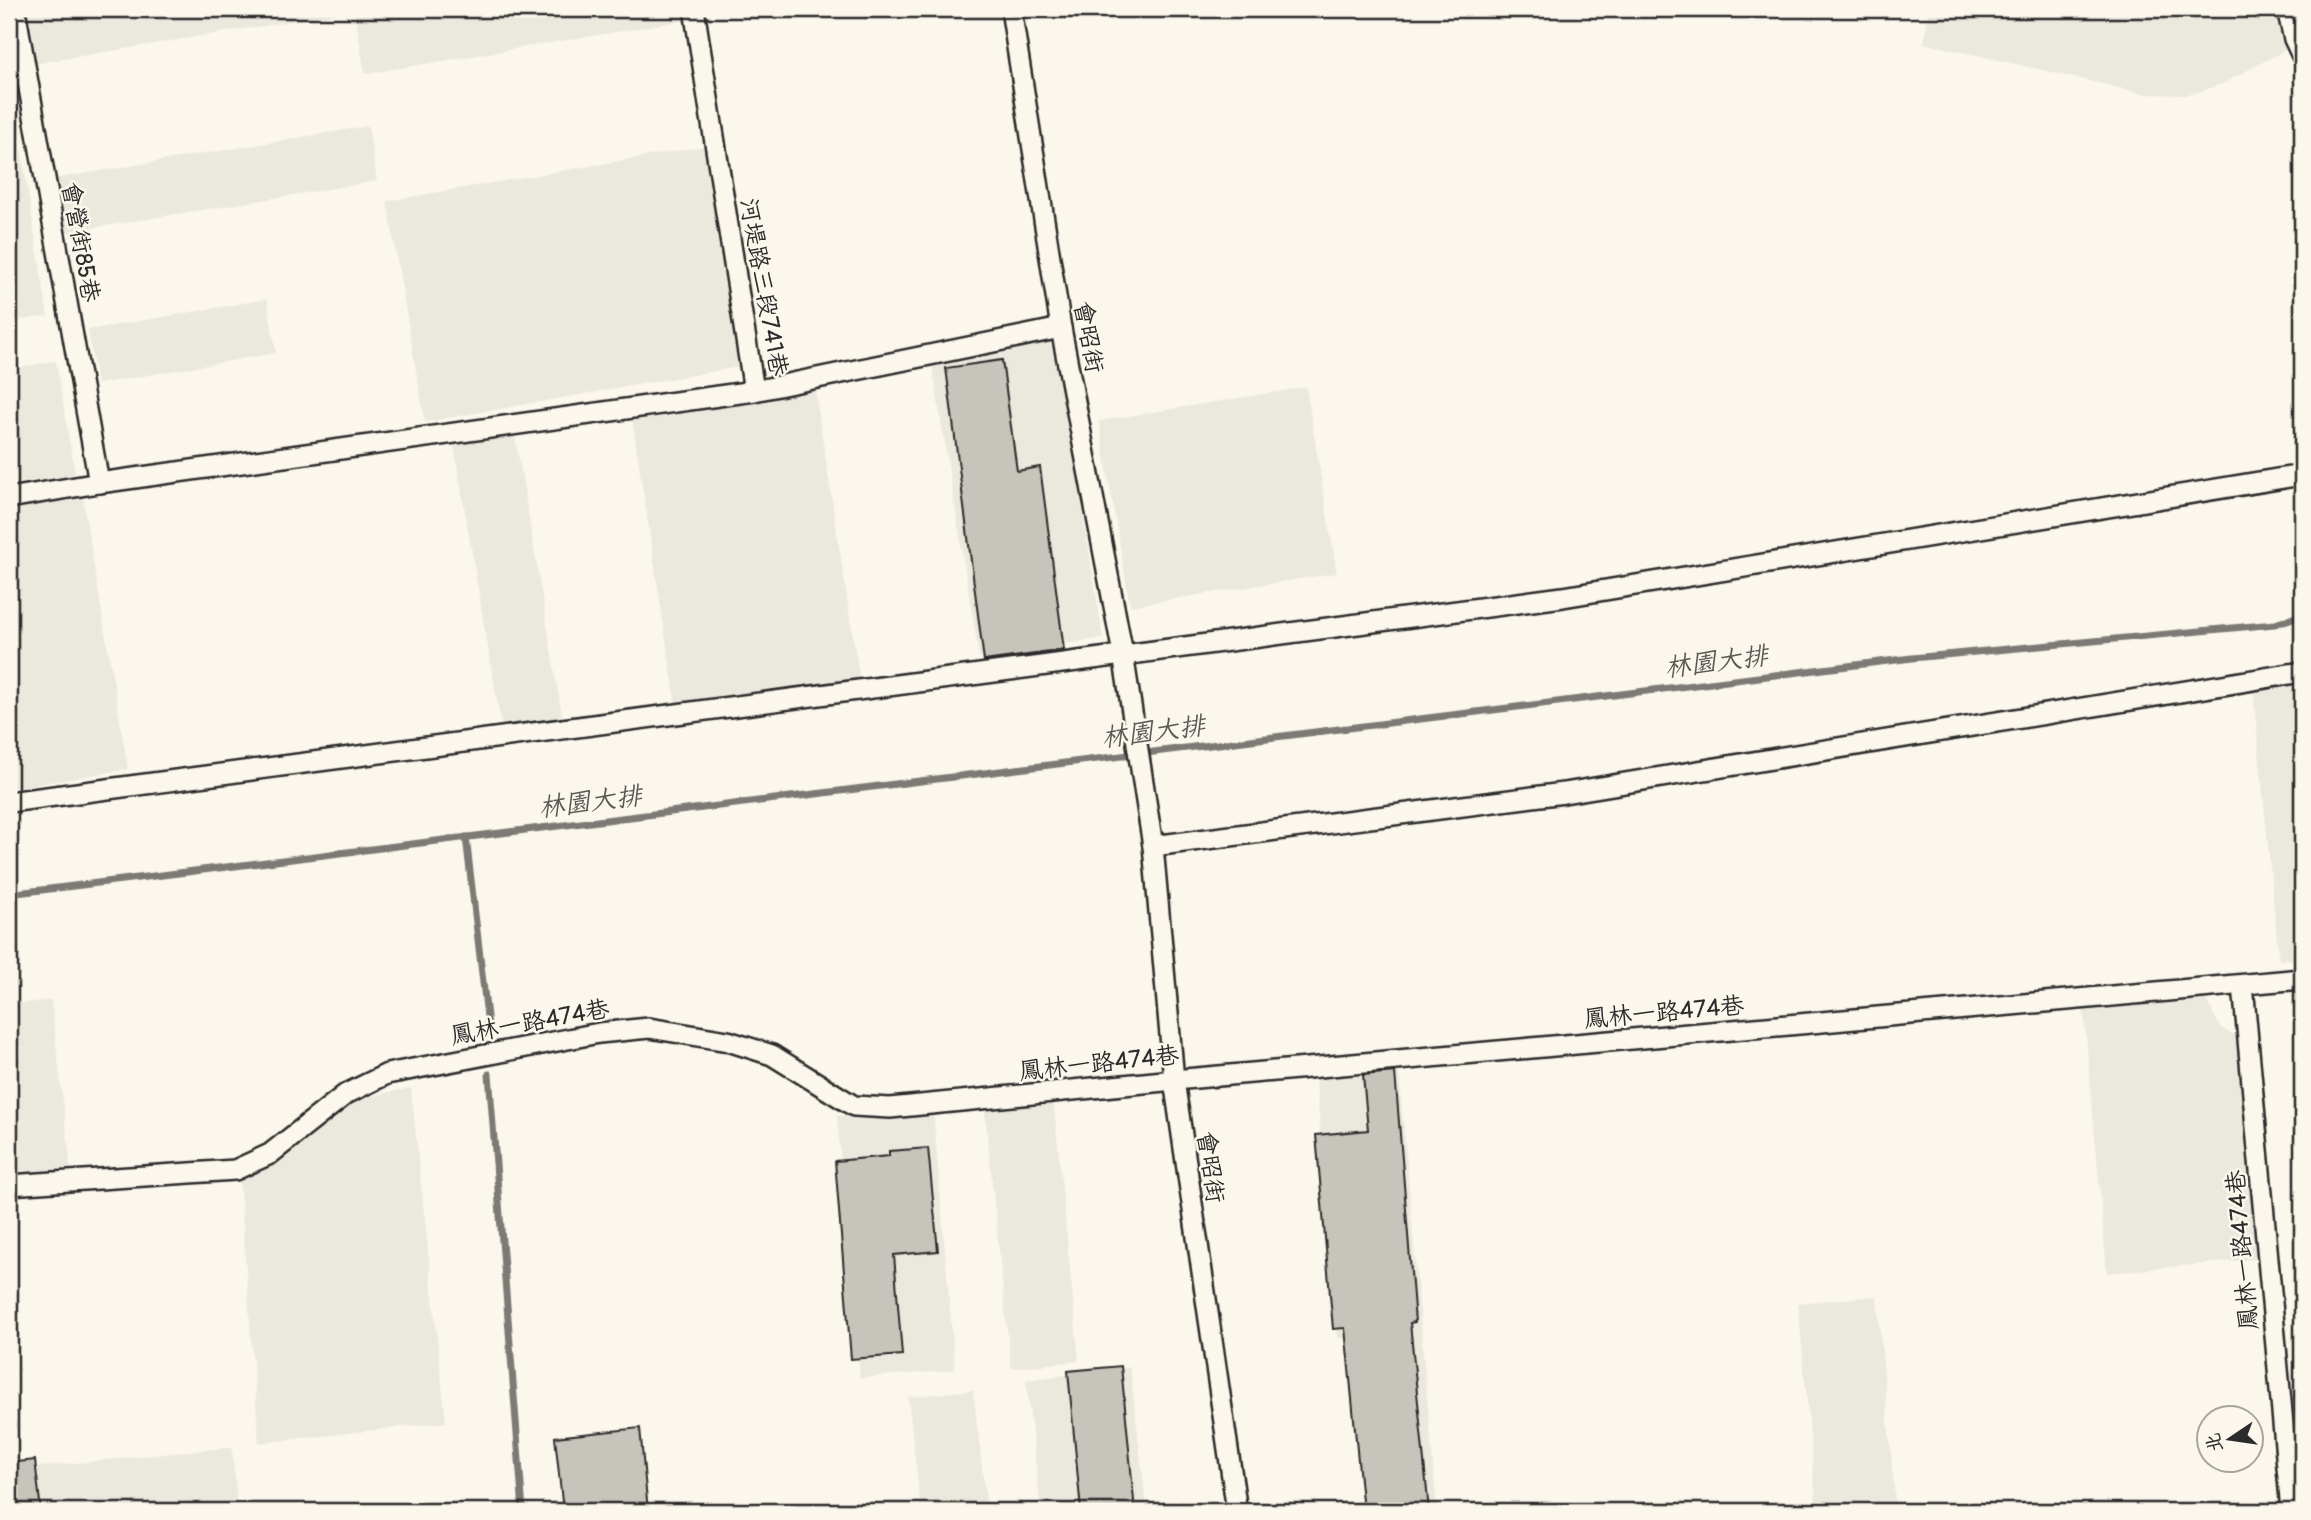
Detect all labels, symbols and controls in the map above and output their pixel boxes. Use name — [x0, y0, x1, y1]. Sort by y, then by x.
street label: 會營街85巷 — [56, 180, 105, 304]
street label: 河堤路三段741巷 — [734, 196, 793, 378]
street label: 會昭街 — [1068, 299, 1109, 375]
water label: 林園大排 — [1663, 640, 1772, 684]
water label: 林園大排 — [1100, 710, 1209, 754]
water label: 林園大排 — [537, 780, 646, 824]
street label: 鳳林一路474巷 — [1583, 991, 1745, 1034]
street label: 鳳林一路474巷 — [449, 994, 612, 1051]
street label: 鳳林一路474巷 — [1018, 1041, 1180, 1086]
street label: 會昭街 — [1191, 1129, 1230, 1205]
street label: 鳳林一路474巷 — [2221, 1169, 2264, 1331]
north arrow — [2196, 1404, 2266, 1474]
text: 北 — [2201, 1431, 2228, 1455]

